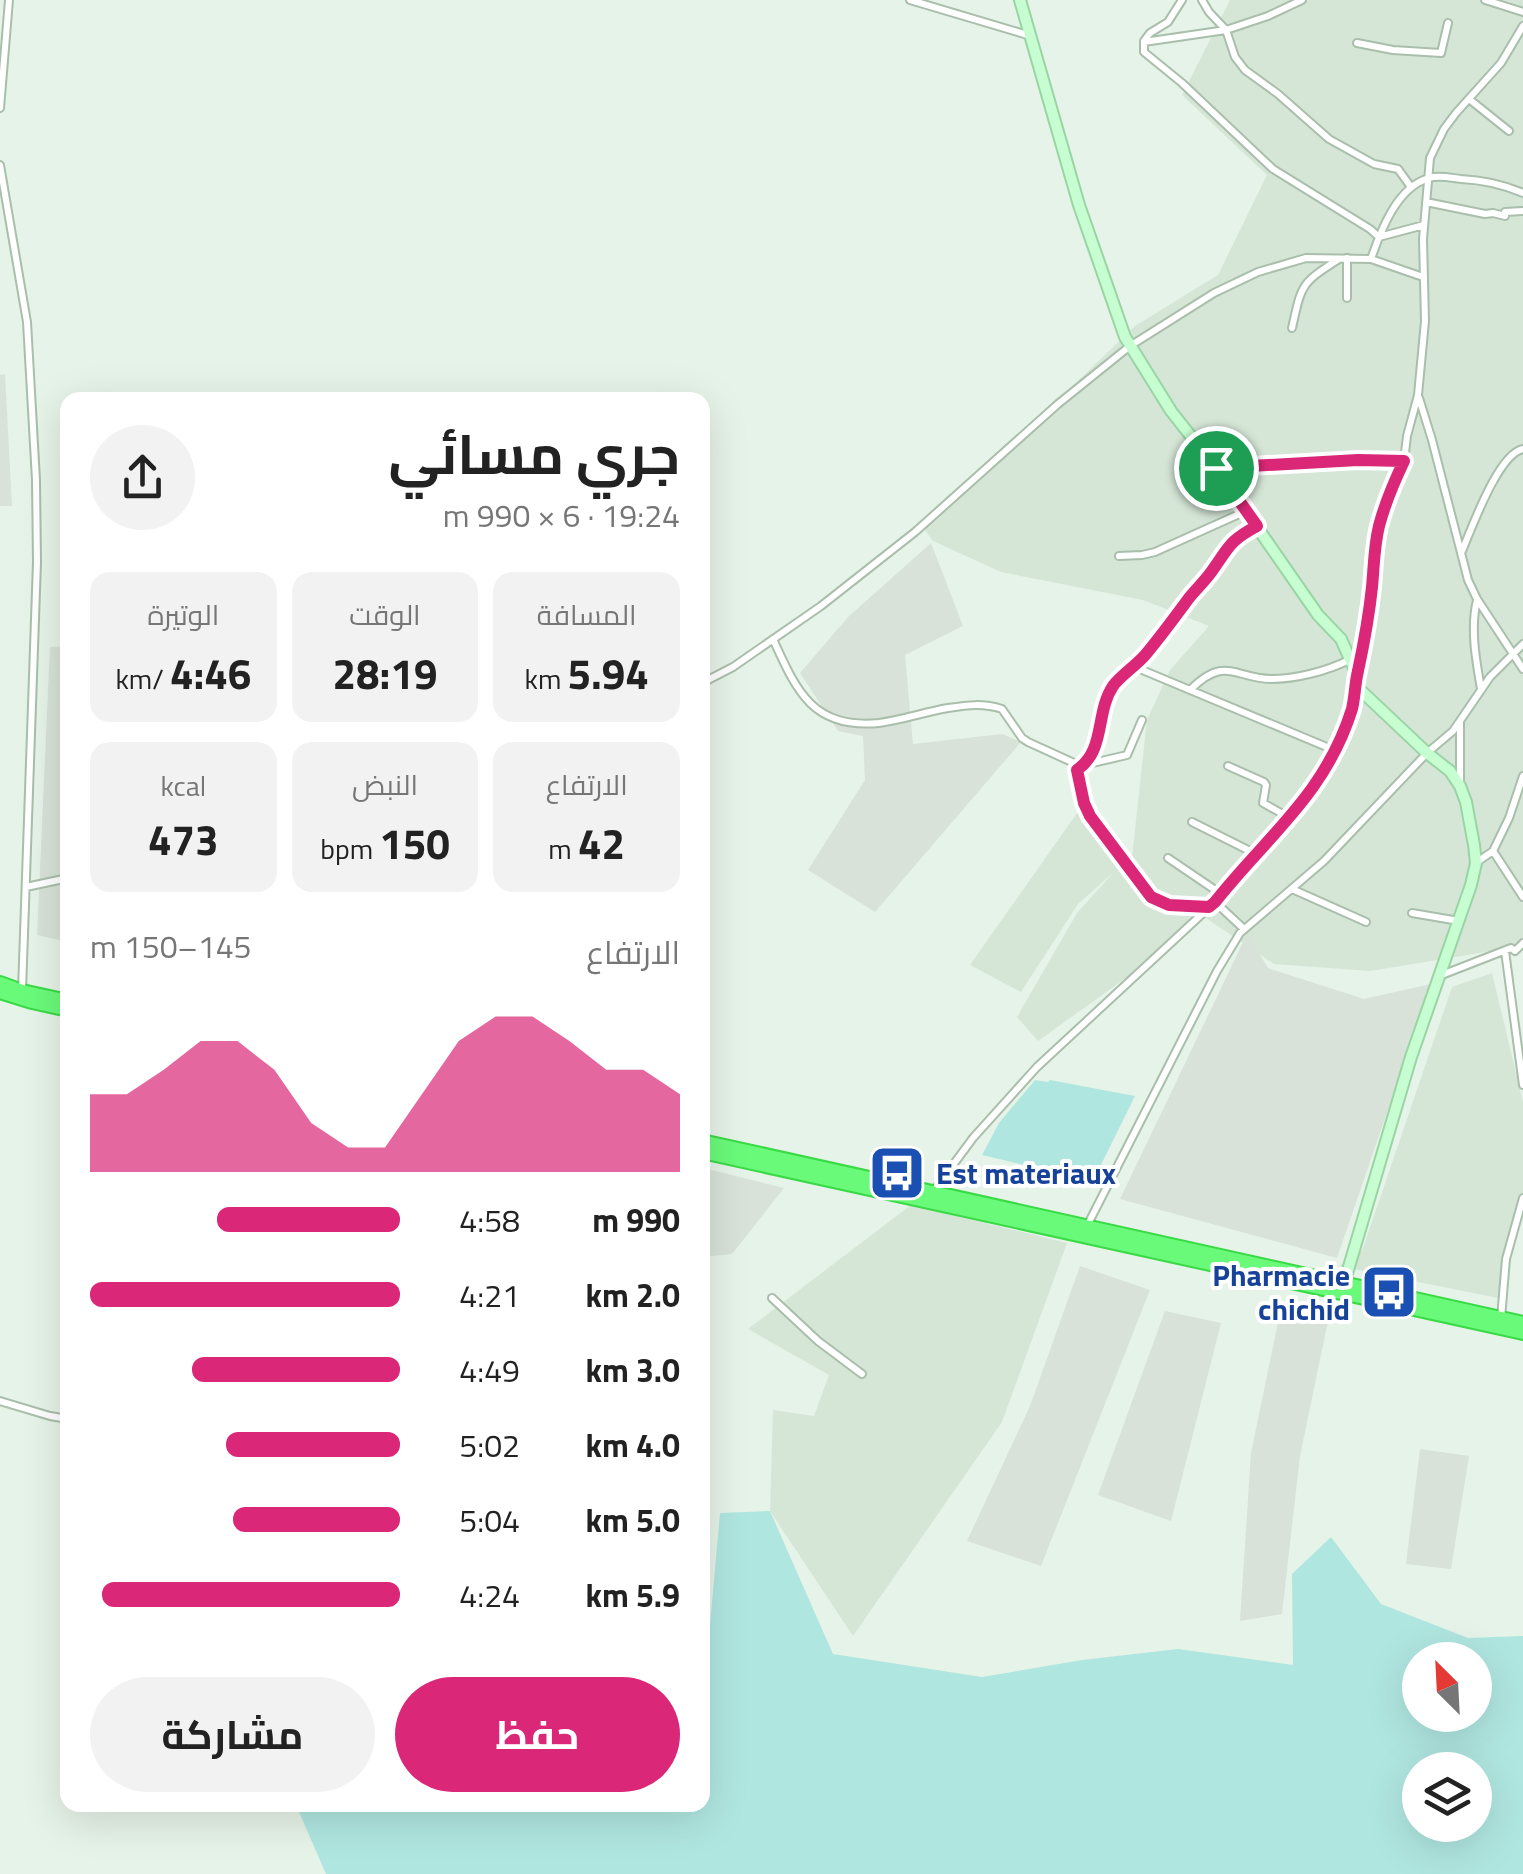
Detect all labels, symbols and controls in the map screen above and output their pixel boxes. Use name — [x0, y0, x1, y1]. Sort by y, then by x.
text: جري مسائي — [389, 412, 680, 495]
button: share — [90, 425, 195, 530]
pin — [1174, 426, 1259, 511]
icon: arrive — [1189, 441, 1244, 496]
text: 19:24 · 6 × 990 m — [443, 491, 680, 539]
text: الوتيرة — [147, 593, 219, 636]
text: الوقت — [349, 593, 421, 636]
text: المسافة — [537, 593, 637, 636]
text: 4:46 — [170, 641, 251, 705]
text: 28:19 — [333, 641, 437, 705]
text: 5.94 — [568, 641, 649, 705]
text: /km — [115, 657, 170, 700]
text: km — [525, 657, 568, 700]
text: النبض — [352, 763, 418, 806]
text: الارتفاع — [546, 763, 628, 806]
text: kcal — [160, 764, 206, 807]
text: 473 — [148, 807, 219, 871]
text: 150 — [379, 811, 450, 875]
text: 42 — [578, 811, 625, 875]
text: bpm — [320, 827, 379, 870]
text: m — [548, 827, 578, 870]
text: 145–150 m — [90, 922, 252, 970]
text: الارتفاع — [586, 928, 680, 976]
bus stop icon: Est materiaux — [867, 1143, 927, 1203]
place label: Est materiaux — [936, 1150, 1116, 1196]
text: 4:58 — [459, 1196, 520, 1244]
text: 990 m — [592, 1196, 680, 1244]
place label: Pharmacie chichid — [1212, 1252, 1350, 1332]
bus stop icon: Pharmacie chichid — [1359, 1262, 1419, 1322]
text: 4:21 — [459, 1271, 520, 1319]
text: 2.0 km — [586, 1271, 680, 1319]
text: 4:49 — [459, 1346, 520, 1394]
text: 3.0 km — [586, 1346, 680, 1394]
text: 5:02 — [459, 1421, 520, 1469]
text: 4.0 km — [586, 1421, 680, 1469]
text: 5:04 — [459, 1496, 520, 1544]
text: 5.0 km — [586, 1496, 680, 1544]
text: 4:24 — [459, 1571, 520, 1619]
text: 5.9 km — [586, 1571, 680, 1619]
north arrow — [1402, 1642, 1492, 1732]
map controls — [1402, 1642, 1492, 1842]
button: مشاركة — [90, 1677, 375, 1792]
button: حفظ — [395, 1677, 680, 1792]
button: layers — [1402, 1752, 1492, 1842]

